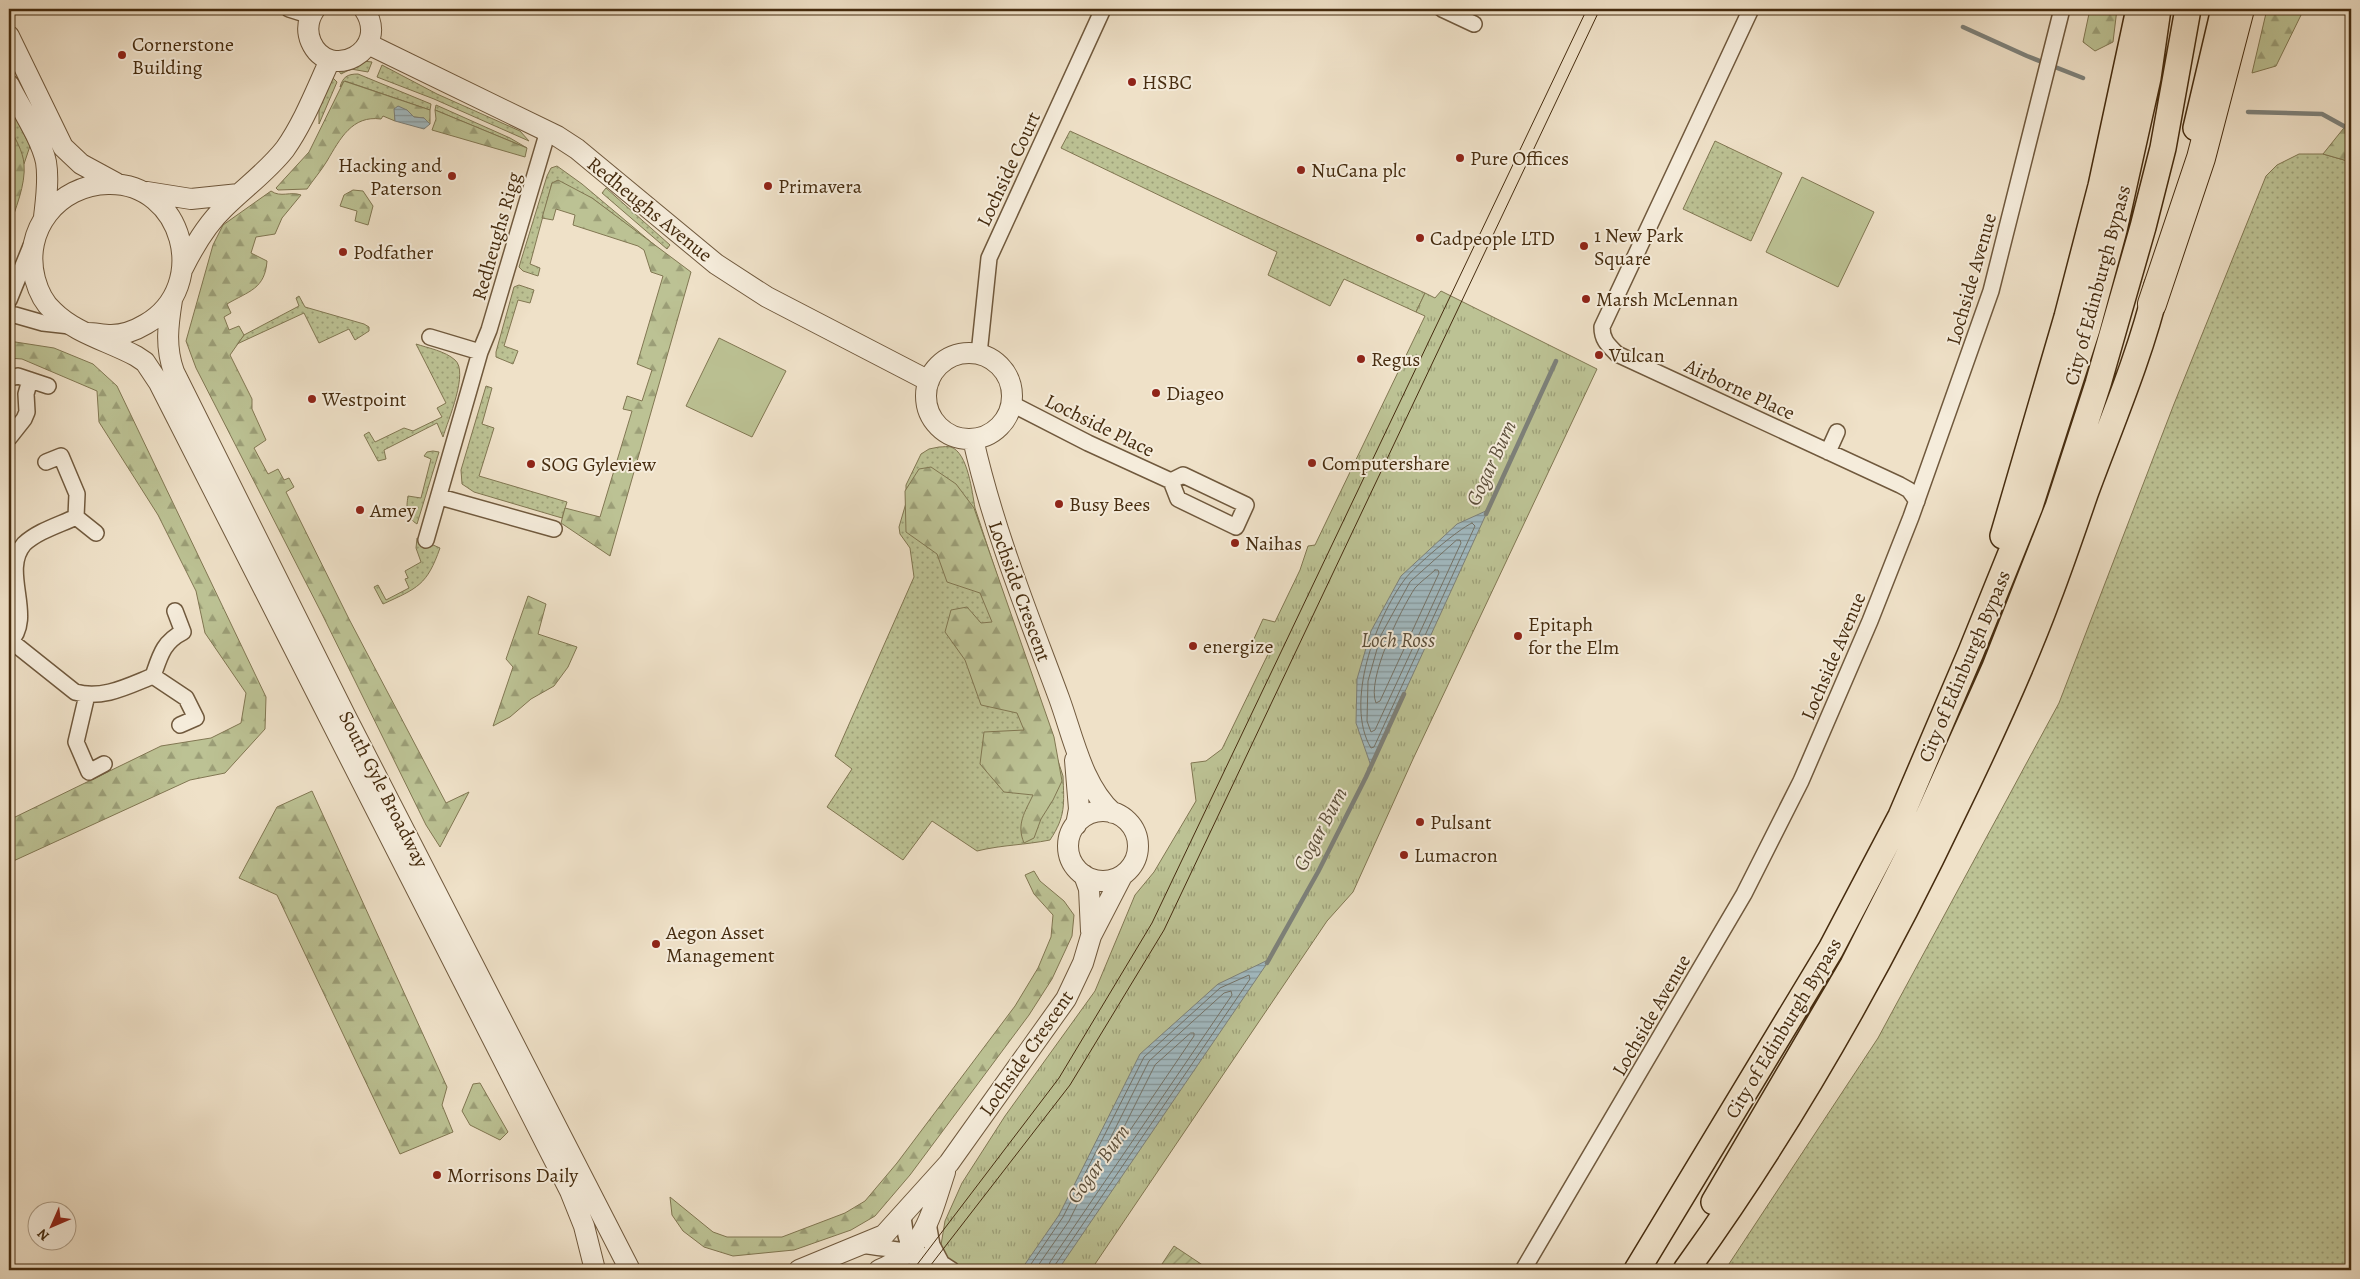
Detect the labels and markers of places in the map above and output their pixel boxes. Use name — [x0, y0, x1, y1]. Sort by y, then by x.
place label: Cornerstone Building — [132, 31, 234, 81]
marker: Cornerstone Building — [116, 49, 128, 61]
place label: HSBC — [1142, 69, 1192, 96]
marker: HSBC — [1126, 76, 1138, 88]
place label: Pure Offices — [1470, 145, 1569, 172]
place label: Hacking and Paterson — [338, 152, 442, 202]
marker: Pure Offices — [1454, 152, 1466, 164]
place label: NuCana plc — [1311, 157, 1406, 184]
marker: NuCana plc — [1295, 164, 1307, 176]
marker: Hacking and Paterson — [446, 170, 458, 182]
place label: Primavera — [778, 173, 863, 200]
marker: Primavera — [762, 180, 774, 192]
place label: 1 New Park Square — [1594, 222, 1683, 272]
place label: Cadpeople LTD — [1430, 225, 1555, 252]
marker: Cadpeople LTD — [1414, 232, 1426, 244]
place label: Podfather — [353, 239, 434, 266]
marker: 1 New Park Square — [1578, 240, 1590, 252]
marker: Podfather — [337, 246, 349, 258]
place label: Marsh McLennan — [1596, 286, 1738, 313]
marker: Marsh McLennan — [1580, 293, 1592, 305]
place label: Vulcan — [1608, 342, 1665, 369]
place label: Regus — [1371, 346, 1420, 373]
marker: Vulcan — [1593, 349, 1605, 361]
marker: Regus — [1355, 353, 1367, 365]
place label: Diageo — [1166, 380, 1224, 407]
place label: Westpoint — [321, 386, 407, 413]
marker: Diageo — [1150, 387, 1162, 399]
marker: Westpoint — [306, 393, 318, 405]
place label: Computershare — [1322, 450, 1450, 477]
place label: SOG Gyleview — [541, 451, 657, 478]
marker: Computershare — [1306, 457, 1318, 469]
marker: SOG Gyleview — [525, 458, 537, 470]
place label: Busy Bees — [1069, 491, 1150, 518]
place label: Amey — [369, 497, 417, 524]
marker: Busy Bees — [1053, 498, 1065, 510]
marker: Amey — [354, 504, 366, 516]
place label: Naihas — [1245, 530, 1302, 557]
marker: Naihas — [1229, 537, 1241, 549]
place label: Epitaph for the Elm — [1528, 611, 1620, 661]
marker: Epitaph for the Elm — [1512, 630, 1524, 642]
place label: energize — [1203, 633, 1273, 660]
marker: energize — [1187, 640, 1199, 652]
place label: Pulsant — [1430, 809, 1492, 836]
marker: Pulsant — [1414, 816, 1426, 828]
place label: Lumacron — [1414, 842, 1498, 869]
marker: Lumacron — [1398, 849, 1410, 861]
place label: Aegon Asset Management — [665, 919, 775, 969]
marker: Aegon Asset Management — [650, 938, 662, 950]
place label: Morrisons Daily — [447, 1162, 579, 1189]
marker: Morrisons Daily — [431, 1169, 443, 1181]

